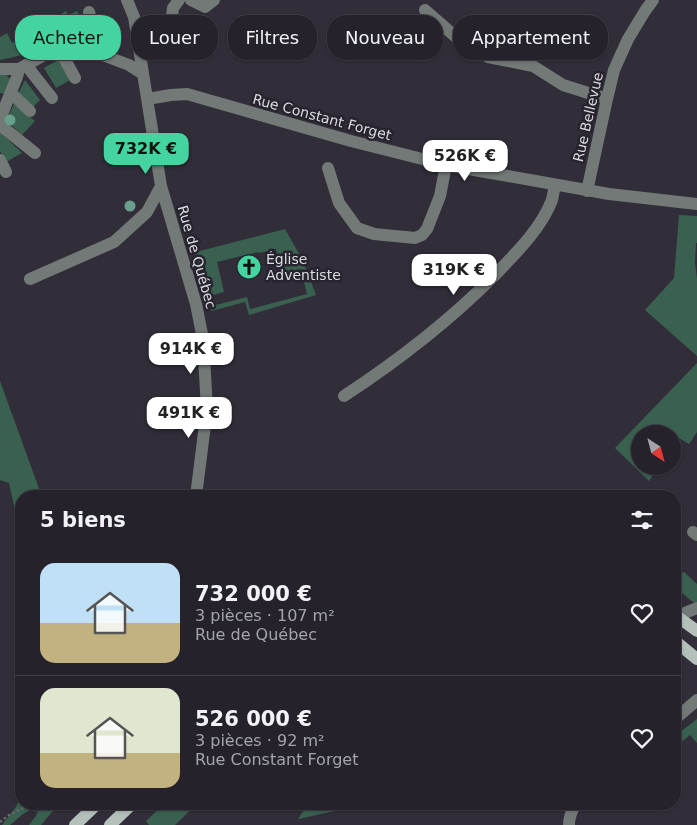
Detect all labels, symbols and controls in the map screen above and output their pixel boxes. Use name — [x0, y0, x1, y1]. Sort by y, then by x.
chip: Acheter — [15, 15, 121, 60]
chip: Louer — [131, 15, 218, 60]
chip: Filtres — [228, 15, 317, 60]
chip: Nouveau — [327, 15, 443, 60]
chip: Appartement — [453, 15, 608, 60]
street label: Rue Bellevue — [570, 71, 606, 163]
street label: Rue Constant Forget — [251, 91, 394, 143]
pin: 732K € — [105, 132, 187, 175]
text: 732K € — [115, 139, 177, 158]
pin: 526K € — [424, 140, 506, 182]
text: 526K € — [434, 146, 496, 165]
street label: Rue de Québec — [175, 204, 219, 310]
place label: Église Adventiste — [266, 251, 341, 283]
church icon: Église Adventiste — [236, 254, 262, 280]
pin: 319K € — [413, 254, 495, 296]
text: 319K € — [423, 260, 485, 279]
pin: 914K € — [150, 332, 232, 375]
text: 914K € — [160, 339, 222, 358]
pin: 491K € — [148, 396, 230, 439]
text: 491K € — [158, 403, 220, 422]
north arrow — [631, 425, 681, 475]
map controls — [631, 425, 681, 475]
icon: filters — [628, 506, 656, 534]
text: 5 biens — [40, 508, 126, 532]
text: 732 000 € — [195, 582, 312, 606]
icon: home — [80, 583, 140, 643]
icon: heart — [628, 599, 656, 627]
text: 3 pièces · 107 m² — [195, 606, 335, 625]
text: Rue de Québec — [195, 625, 317, 644]
text: 526 000 € — [195, 707, 312, 731]
icon: home — [80, 708, 140, 768]
icon: heart — [628, 724, 656, 752]
text: 3 pièces · 92 m² — [195, 731, 324, 750]
text: Rue Constant Forget — [195, 750, 358, 769]

